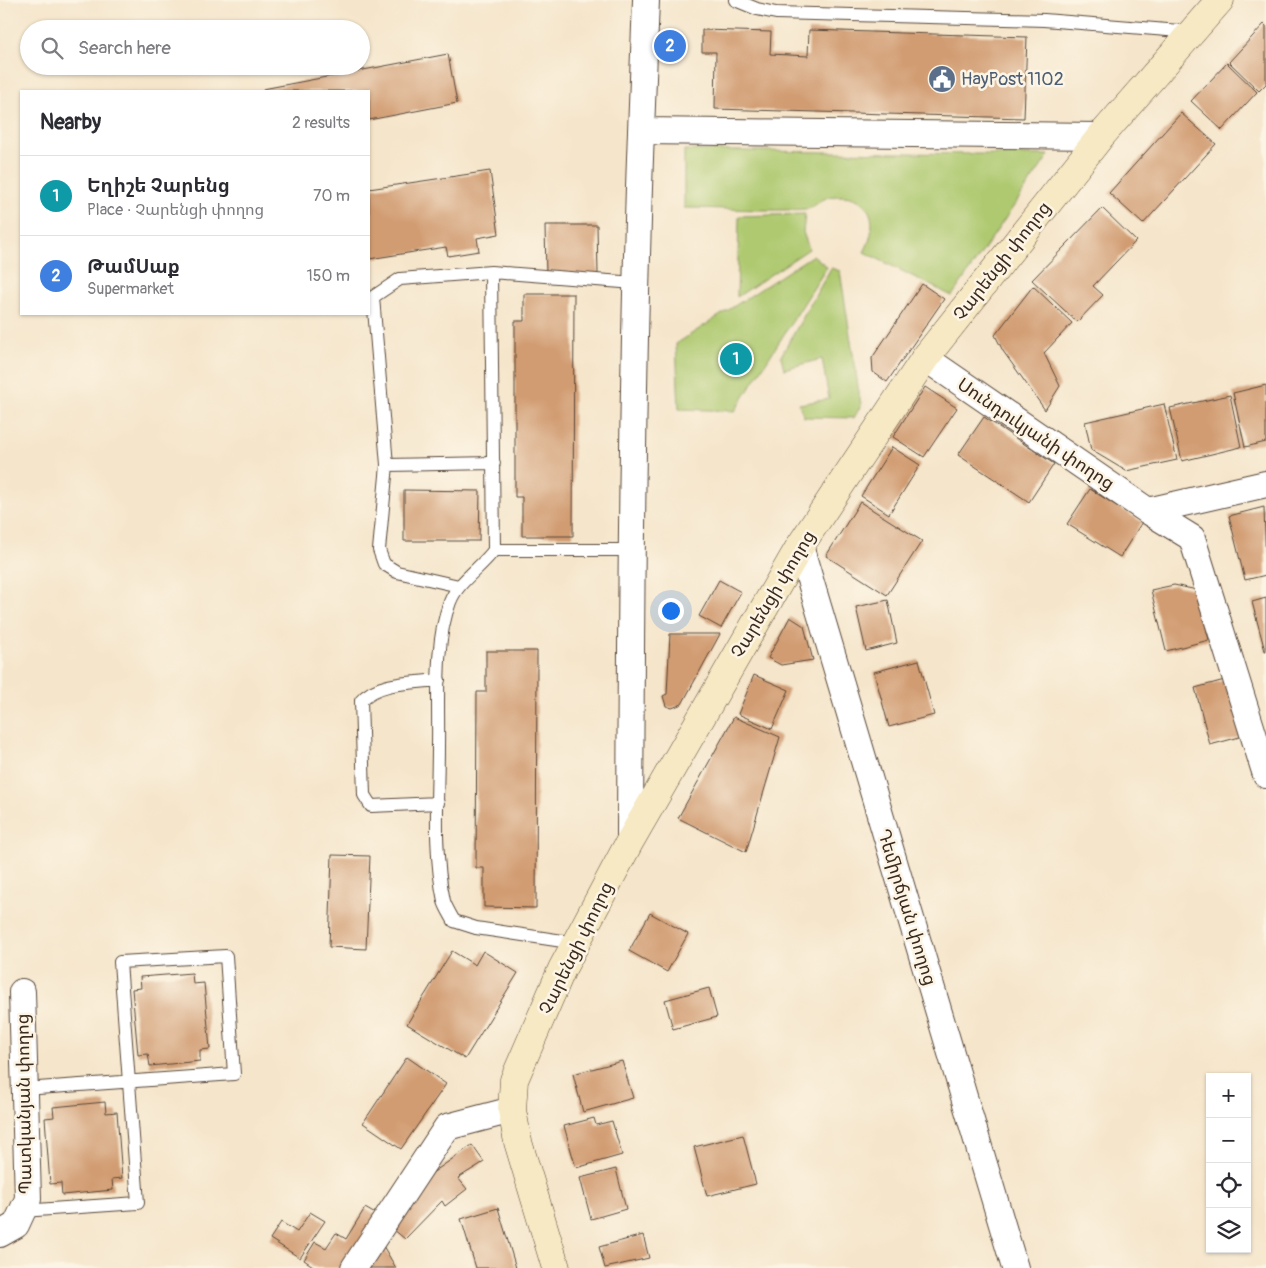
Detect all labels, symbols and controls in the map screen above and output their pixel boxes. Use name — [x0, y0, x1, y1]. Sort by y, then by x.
search box — [20, 20, 370, 75]
pin: 2 — [654, 27, 686, 65]
icon: search — [38, 34, 66, 62]
text: Search here — [78, 36, 171, 60]
public building icon: HayPost 1102 — [927, 64, 957, 94]
place label: HayPost 1102 — [961, 68, 1064, 91]
text: Nearby — [40, 109, 101, 136]
text: 2 results — [292, 113, 350, 133]
text: Եղիշե Չարենց — [87, 174, 230, 198]
text: 1 — [53, 186, 59, 206]
text: 70 m — [313, 186, 350, 206]
street label: Չարենցի փողոց — [949, 197, 1056, 326]
text: Place · Չարենցի փողոց — [87, 200, 264, 220]
text: ԹամՍաք — [87, 255, 180, 279]
text: 2 — [52, 266, 60, 286]
text: 150 m — [306, 266, 350, 286]
text: Supermarket — [87, 279, 174, 299]
pin: 1 — [720, 340, 752, 378]
street label: Սունդուկյանի փողոց — [953, 373, 1119, 496]
street label: Չարենցի փողոց — [726, 526, 821, 662]
your location — [658, 598, 684, 624]
street label: Դեմիրճյան փողոց — [872, 826, 941, 988]
street label: Չարենցի փողոց — [534, 878, 619, 1018]
street label: Պատկանյան փողոց — [11, 1013, 38, 1195]
map controls — [1206, 1073, 1251, 1253]
button: + — [1206, 1073, 1251, 1118]
button: − — [1206, 1118, 1251, 1163]
button: locate — [1206, 1163, 1251, 1208]
button: layers — [1206, 1208, 1251, 1253]

